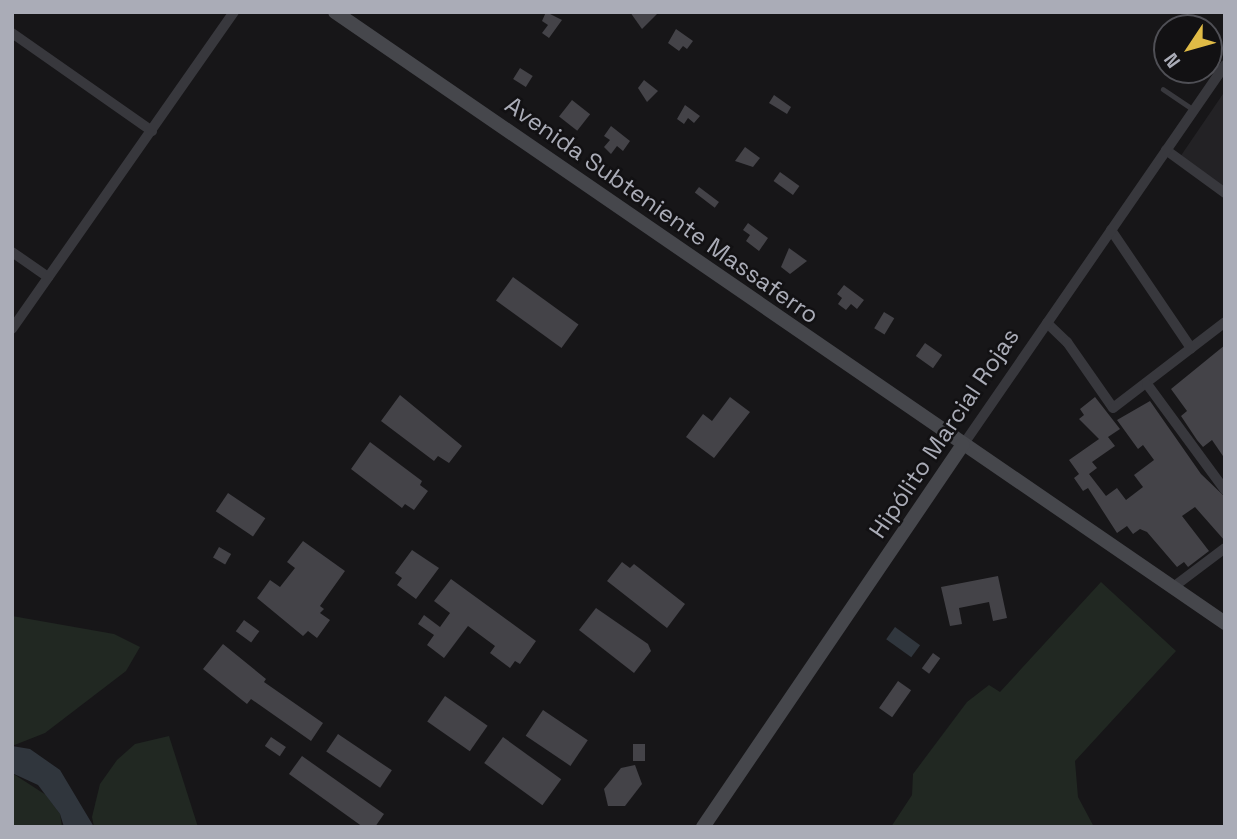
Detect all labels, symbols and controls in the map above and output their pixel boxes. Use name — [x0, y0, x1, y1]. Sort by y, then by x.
north arrow — [1153, 14, 1223, 84]
text: N — [1158, 48, 1186, 73]
street label: Avenida Subteniente Massaferro — [500, 90, 824, 330]
street label: Hipólito Marcial Rojas — [863, 323, 1025, 543]

